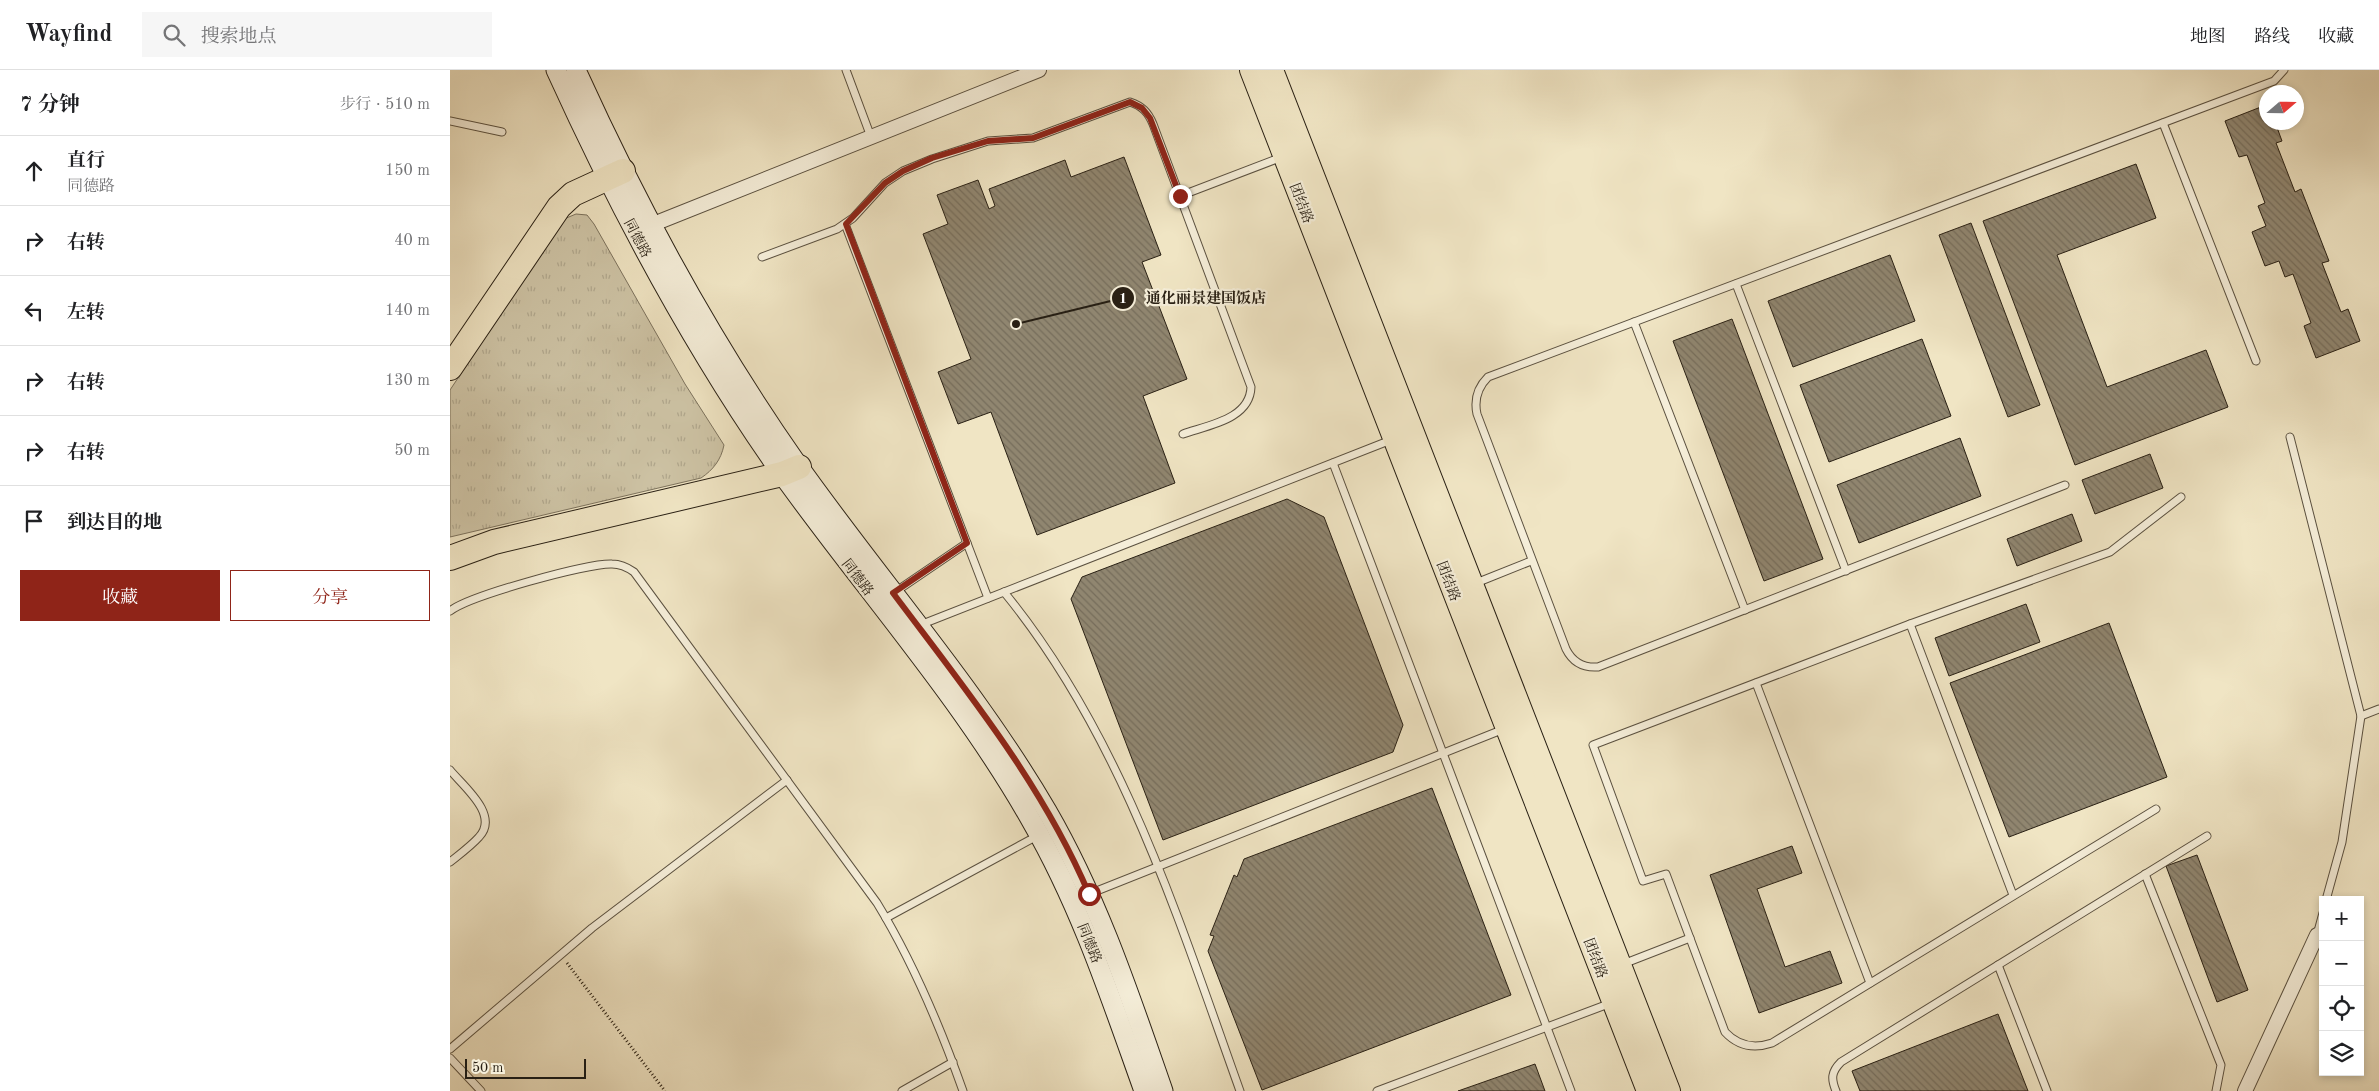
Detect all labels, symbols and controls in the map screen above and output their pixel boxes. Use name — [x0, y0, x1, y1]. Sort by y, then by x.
search box — [142, 12, 492, 57]
icon: search — [160, 21, 188, 49]
text: Wayfind — [25, 23, 112, 47]
text: 搜索地点 — [200, 28, 276, 47]
text: 地图 — [2190, 28, 2226, 46]
text: 路线 — [2254, 28, 2290, 46]
text: 收藏 — [2318, 28, 2354, 46]
north arrow — [2259, 85, 2304, 130]
text: 7 分钟 — [20, 95, 80, 116]
text: 步行 · 510 m — [340, 97, 430, 113]
text: 直行 — [67, 152, 105, 171]
icon: ahead — [20, 157, 48, 185]
text: 150 m — [385, 163, 430, 179]
text: 同德路 — [67, 179, 115, 195]
street label: 团结路 — [1287, 181, 1316, 225]
route end — [1169, 185, 1192, 208]
street label: 同德路 — [621, 216, 654, 260]
icon: right — [20, 227, 48, 255]
text: 40 m — [394, 233, 430, 249]
text: 右转 — [67, 234, 105, 253]
callout: 通化丽景建国饭店 — [1111, 283, 1276, 313]
text: 通化丽景建国饭店 — [1146, 289, 1266, 307]
text: 1 — [1119, 292, 1127, 307]
icon: left — [20, 297, 48, 325]
text: 140 m — [385, 303, 430, 319]
text: 左转 — [67, 304, 105, 323]
icon: right — [20, 367, 48, 395]
text: 130 m — [385, 373, 430, 389]
text: 右转 — [67, 374, 105, 393]
icon: right — [20, 437, 48, 465]
text: 50 m — [394, 443, 430, 459]
text: 右转 — [67, 444, 105, 463]
icon: arrive — [20, 507, 48, 535]
text: 到达目的地 — [67, 514, 162, 533]
street label: 同德路 — [839, 556, 876, 599]
street label: 团结路 — [1434, 559, 1463, 603]
button: 收藏 — [20, 570, 220, 621]
button: 分享 — [230, 570, 430, 621]
route start — [1078, 883, 1101, 906]
map controls — [2319, 896, 2364, 1076]
button: + — [2319, 896, 2364, 941]
street label: 同德路 — [1075, 921, 1104, 965]
street label: 团结路 — [1581, 936, 1610, 980]
button: − — [2319, 941, 2364, 986]
button: locate — [2319, 986, 2364, 1031]
button: layers — [2319, 1031, 2364, 1076]
scale bar — [465, 1056, 586, 1079]
text: 50 m — [472, 1061, 503, 1075]

